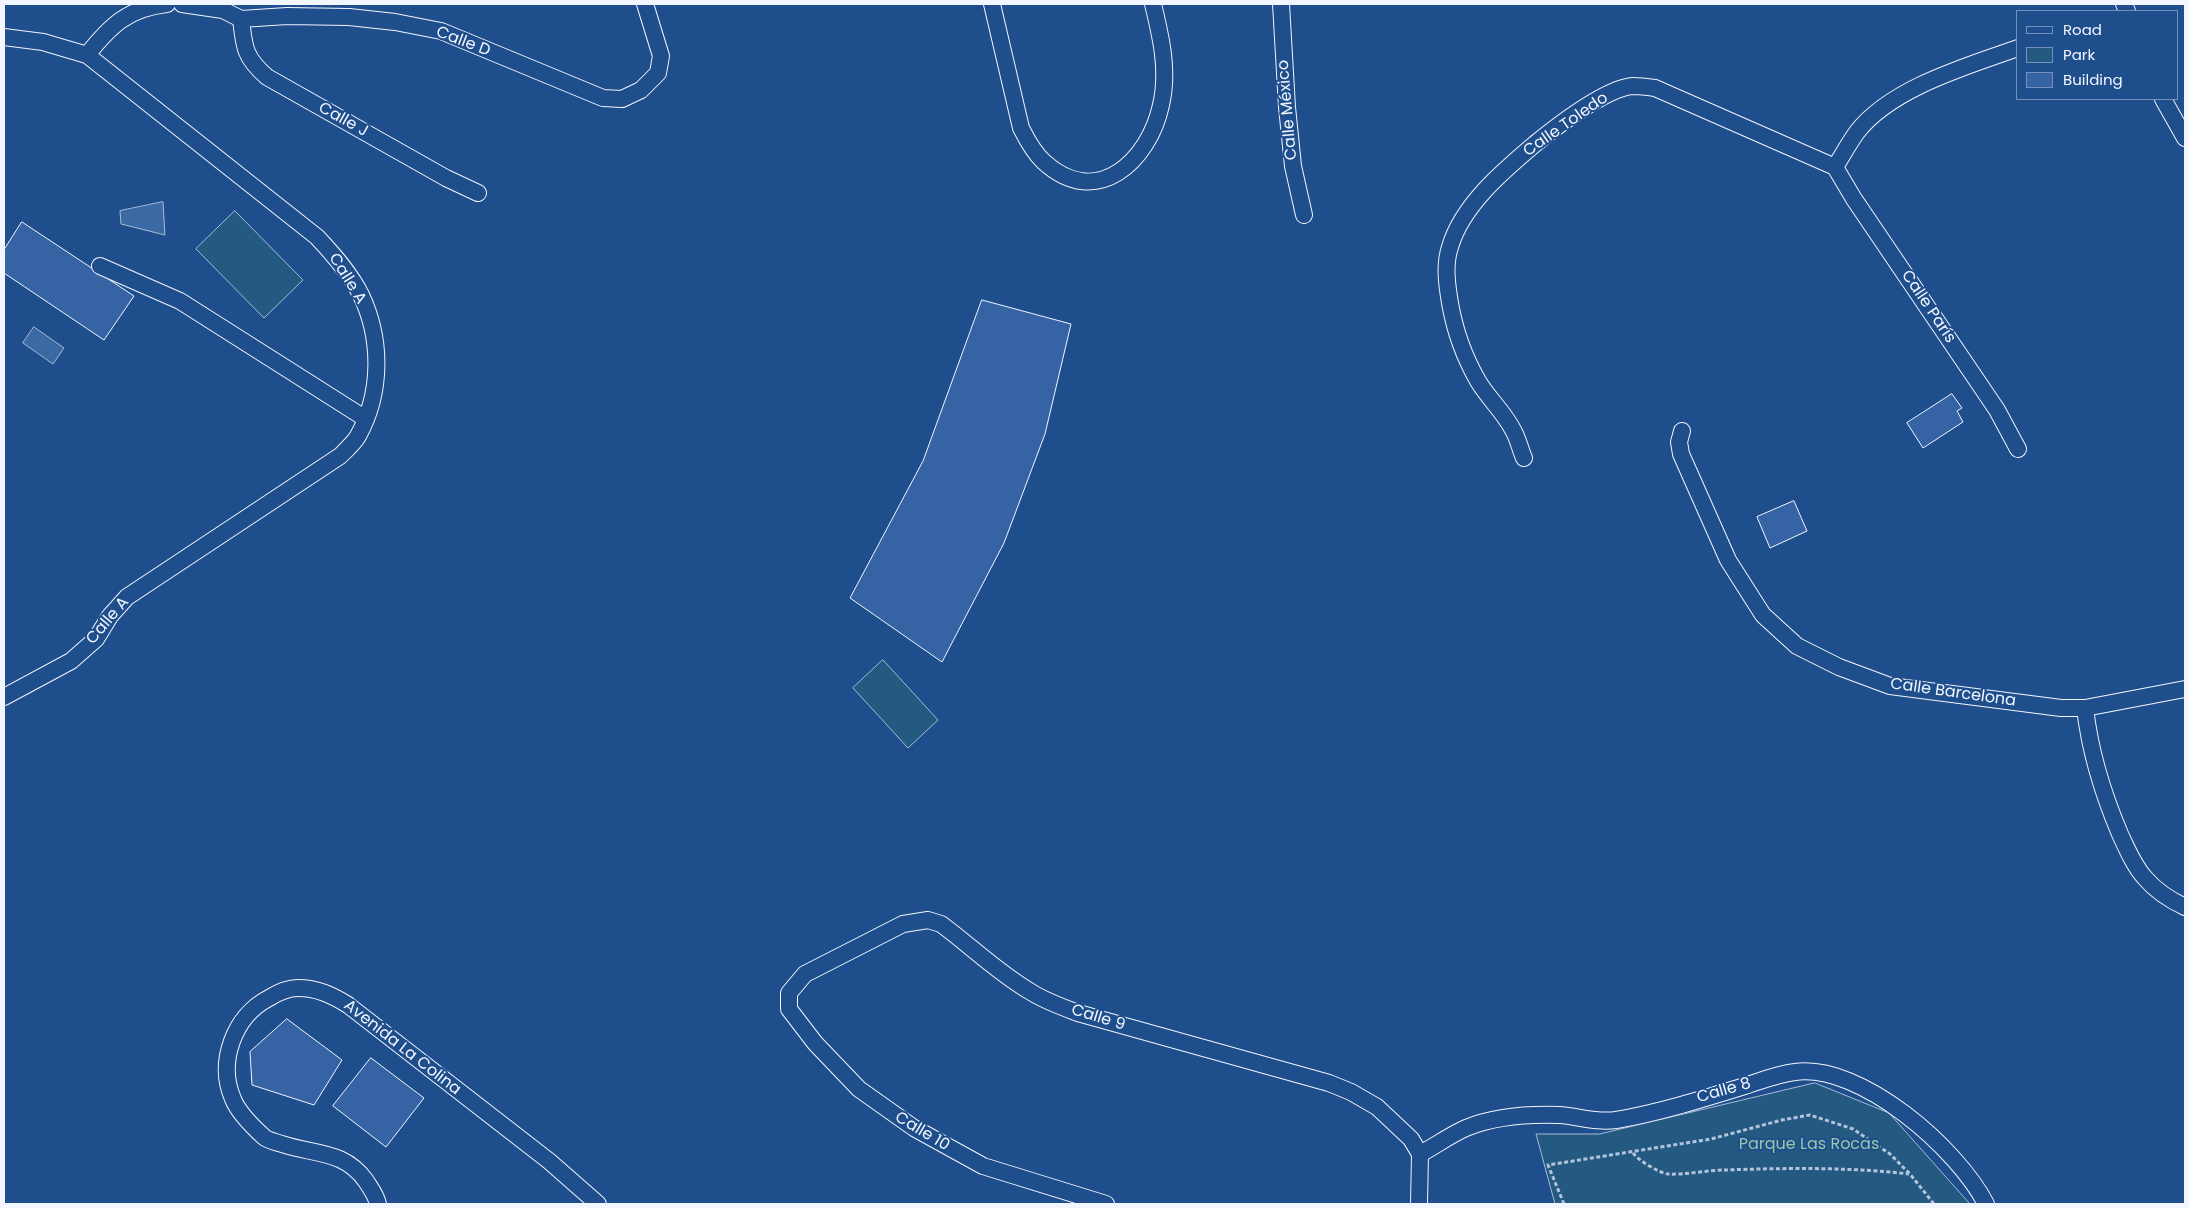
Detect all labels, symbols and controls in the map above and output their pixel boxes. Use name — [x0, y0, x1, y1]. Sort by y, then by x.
legend — [2016, 10, 2179, 100]
text: Road — [2063, 19, 2102, 40]
street label: Calle D — [433, 23, 493, 61]
text: Park — [2063, 44, 2095, 65]
street label: Calle México — [1274, 59, 1302, 161]
text: Building — [2063, 69, 2123, 90]
street label: Calle Toledo — [1520, 89, 1612, 161]
street label: Calle J — [315, 99, 371, 141]
street label: Calle A — [324, 250, 370, 308]
street label: Calle París — [1897, 267, 1959, 347]
street label: Calle A — [83, 593, 133, 649]
street label: Calle Barcelona — [1889, 675, 2017, 711]
street label: Avenida La Colina — [340, 996, 464, 1100]
street label: Calle 9 — [1069, 1001, 1127, 1035]
street label: Calle 8 — [1695, 1074, 1753, 1108]
street label: Calle 10 — [891, 1108, 953, 1156]
park label: Parque Las Rocas — [1739, 1135, 1879, 1155]

